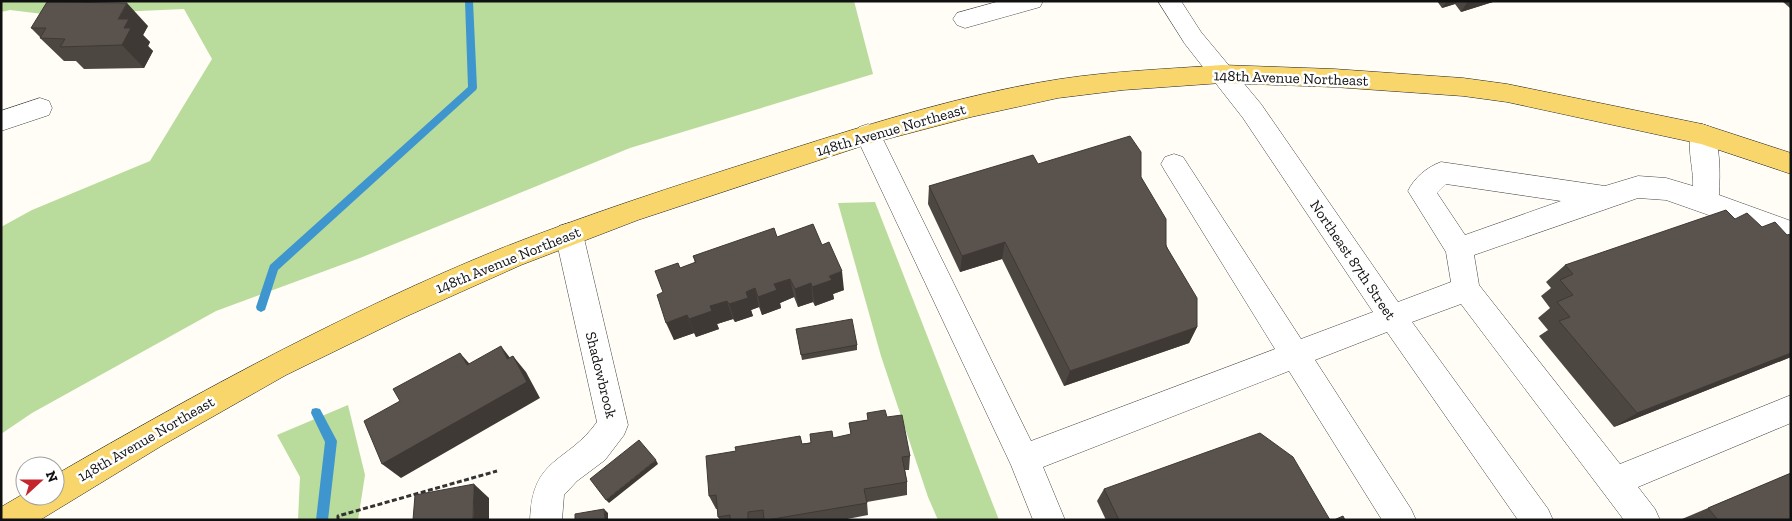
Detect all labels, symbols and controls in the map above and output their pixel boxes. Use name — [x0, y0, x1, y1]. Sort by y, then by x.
street label: 148th Avenue Northeast — [1213, 66, 1369, 90]
street label: 148th Avenue Northeast — [814, 100, 968, 160]
street label: Northeast 87th Street — [1306, 197, 1400, 324]
street label: 148th Avenue Northeast — [433, 223, 584, 297]
street label: Shadowbrook — [582, 330, 620, 420]
street label: 148th Avenue Northeast — [74, 392, 218, 485]
north arrow — [15, 456, 65, 506]
text: N — [42, 469, 62, 485]

